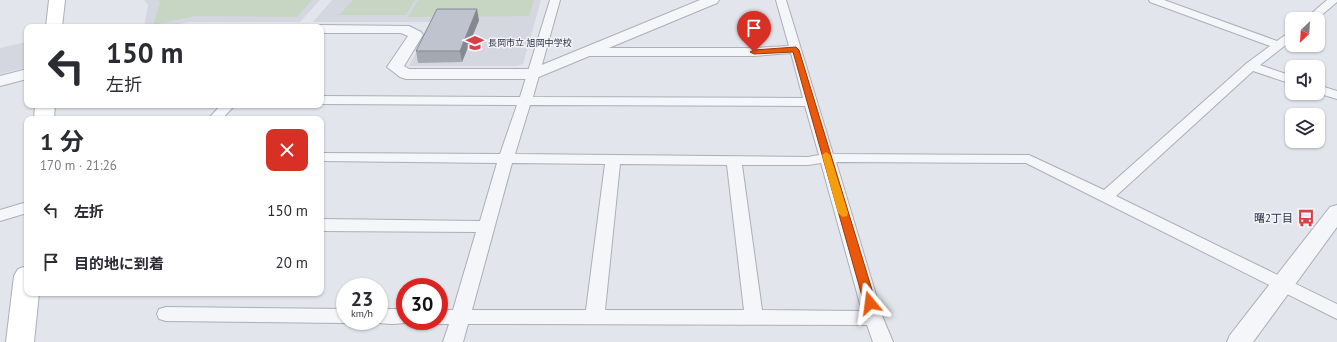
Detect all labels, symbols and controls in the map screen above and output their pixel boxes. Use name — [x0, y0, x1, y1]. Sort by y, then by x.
pin — [737, 11, 771, 52]
north arrow — [1285, 12, 1325, 52]
map controls — [1285, 12, 1325, 148]
icon: arrive — [743, 17, 765, 39]
school or university icon: 長岡市立 旭岡中学校 — [465, 33, 485, 53]
text: 150 m — [106, 34, 183, 71]
place label: 長岡市立 旭岡中学校 — [488, 37, 571, 48]
icon: left — [40, 40, 92, 92]
button: sound — [1285, 60, 1325, 100]
text: 左折 — [106, 73, 142, 96]
button: layers — [1285, 108, 1325, 148]
text: 1 分 — [40, 126, 84, 157]
button: close — [266, 129, 308, 171]
text: 170 m · 21:26 — [40, 157, 117, 174]
icon: left — [40, 199, 62, 221]
text: 150 m — [267, 201, 308, 220]
text: 左折 — [74, 202, 104, 221]
bus stop icon: 曙2丁目 — [1296, 208, 1316, 228]
place label: 曙2丁目 — [1254, 211, 1293, 225]
icon: arrive — [40, 251, 62, 273]
text: 20 m — [275, 253, 308, 272]
text: 目的地に到着 — [74, 254, 164, 273]
speed limit sign: 30 — [396, 278, 448, 330]
position arrow — [849, 282, 891, 324]
text: 23 — [351, 286, 373, 312]
text: km/h — [351, 307, 373, 320]

